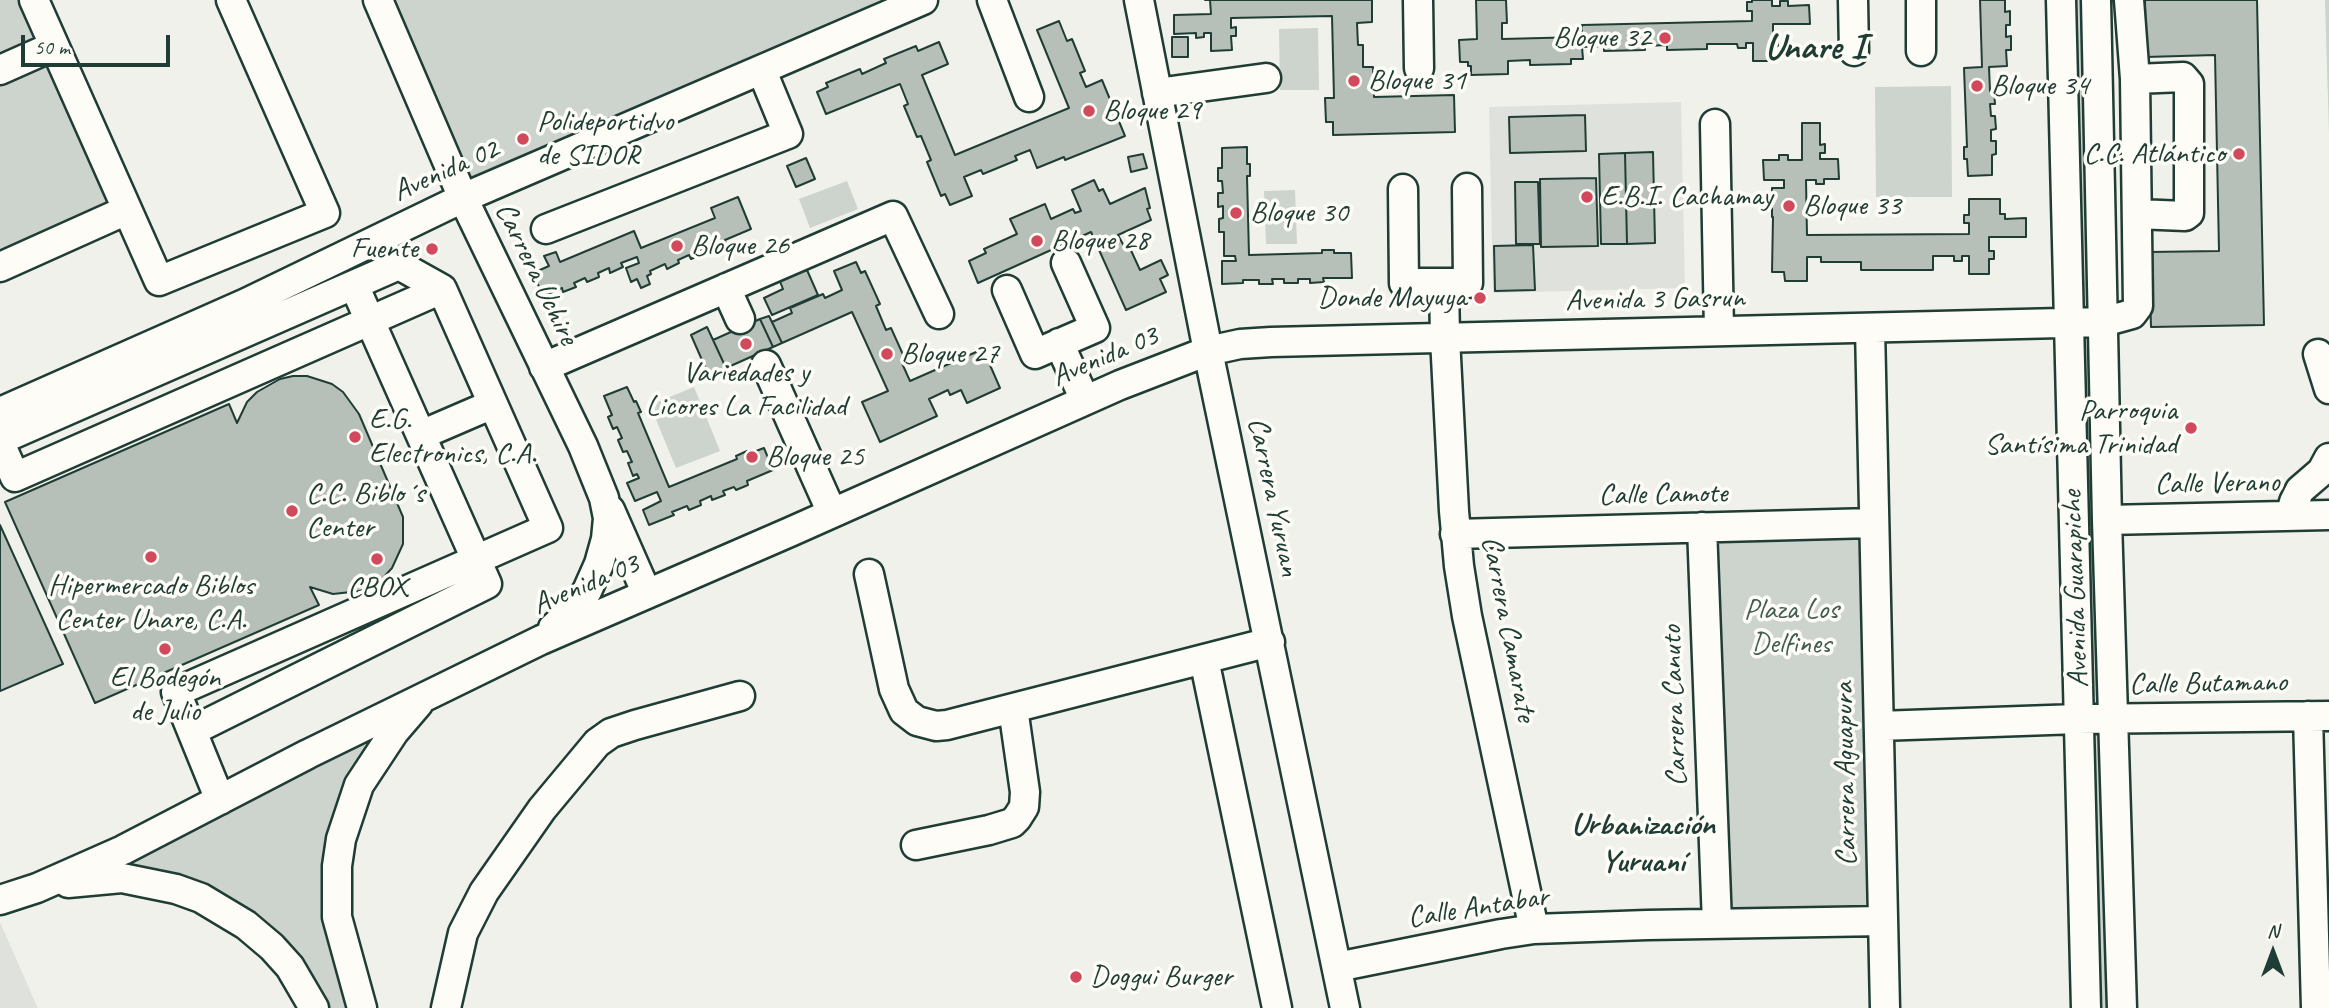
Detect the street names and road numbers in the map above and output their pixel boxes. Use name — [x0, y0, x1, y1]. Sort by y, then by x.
street label: Avenida 02 — [387, 132, 505, 210]
street label: Carrera Uchire — [486, 197, 586, 351]
street label: Avenida 3 Gasrun — [1565, 280, 1745, 320]
street label: Avenida 03 — [1046, 319, 1164, 395]
street label: Carrera Yuruan — [1239, 414, 1307, 580]
street label: Calle Verano — [2154, 465, 2280, 503]
street label: Calle Camote — [1598, 476, 1728, 514]
street label: Avenida Guarapiche — [2055, 490, 2097, 688]
street label: Carrera Camarate — [1472, 533, 1544, 725]
street label: Avenida 03 — [527, 547, 645, 623]
street label: Carrera Canuto — [1654, 625, 1696, 787]
street label: Calle Butamano — [2129, 665, 2287, 703]
street label: Carrera Aguapura — [1826, 682, 1866, 866]
street label: Calle Antabar — [1405, 879, 1551, 937]

